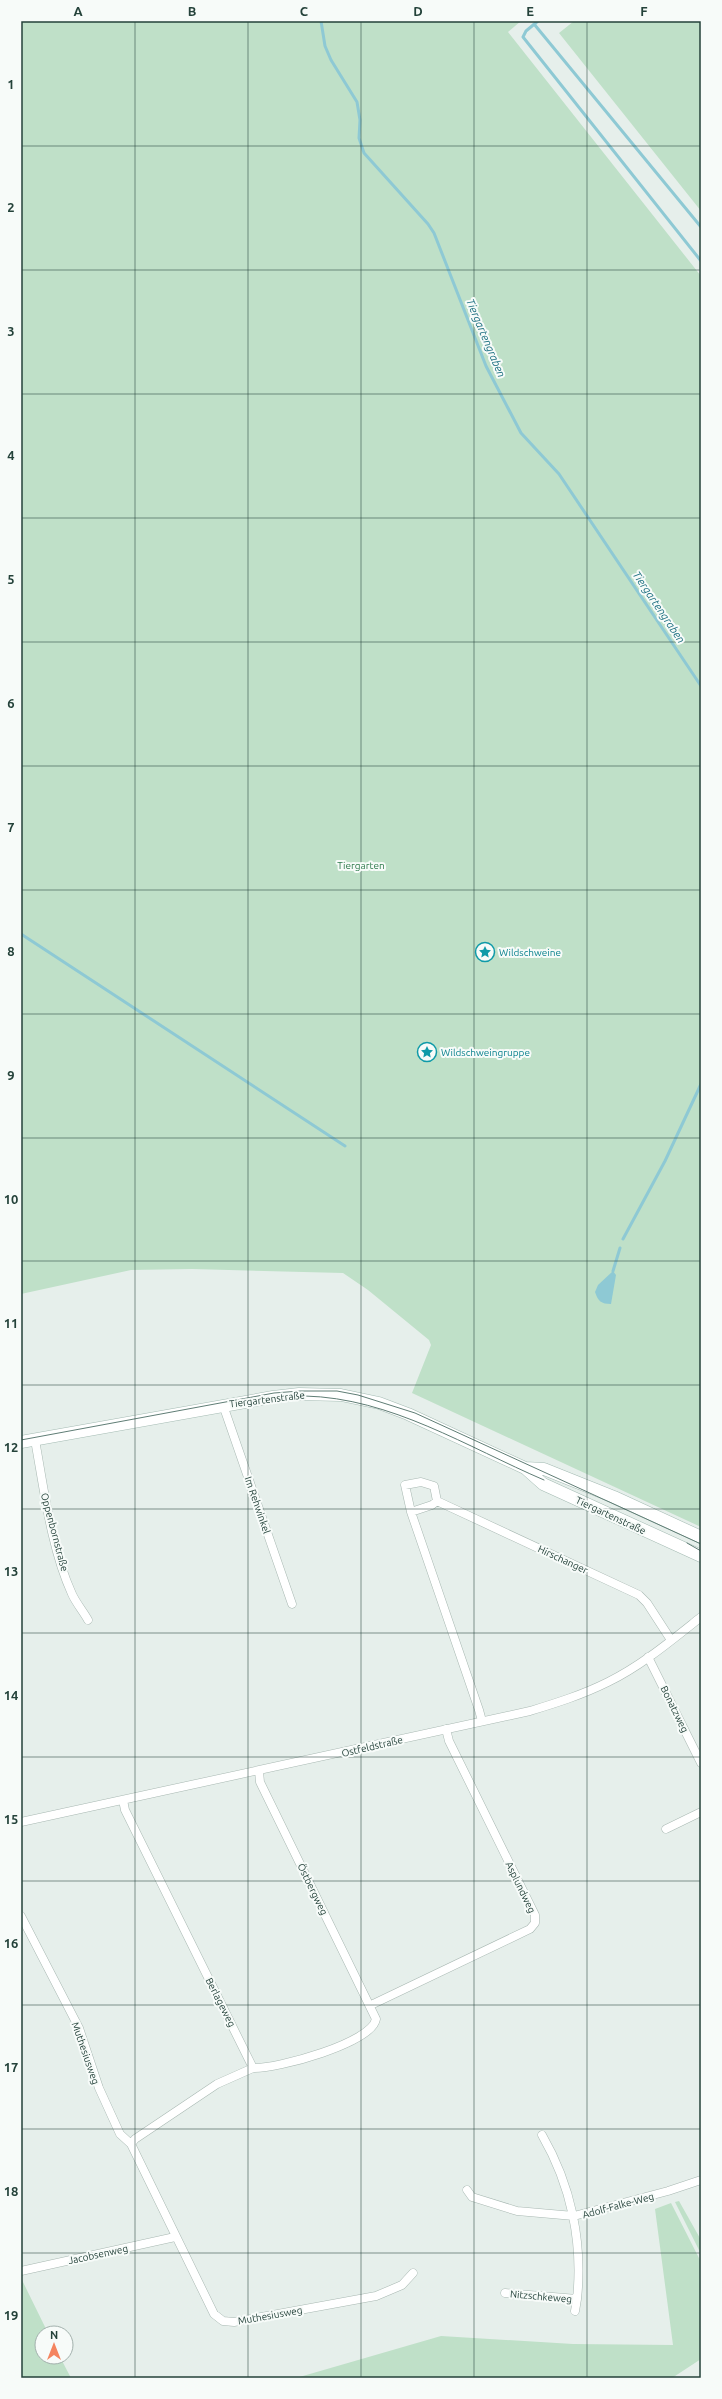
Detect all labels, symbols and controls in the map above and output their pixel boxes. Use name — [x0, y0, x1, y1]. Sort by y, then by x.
text: A — [73, 4, 83, 18]
text: B — [188, 4, 197, 18]
text: C — [300, 4, 309, 18]
text: D — [413, 4, 423, 18]
text: E — [526, 4, 534, 18]
text: F — [640, 4, 648, 18]
text: 1 — [7, 77, 15, 91]
text: 2 — [7, 200, 15, 214]
water label: Tiergartengraben — [464, 297, 508, 379]
text: 3 — [7, 324, 15, 338]
text: 4 — [7, 448, 15, 462]
water label: Tiergartengraben — [631, 569, 687, 645]
text: 5 — [7, 572, 15, 586]
text: 6 — [7, 696, 15, 710]
text: 7 — [7, 820, 15, 834]
park label: Tiergarten — [337, 860, 385, 871]
place icon: Wildschweine — [474, 941, 496, 963]
text: 8 — [7, 944, 15, 958]
place label: Wildschweine — [499, 947, 561, 958]
place icon: Wildschweingruppe — [416, 1041, 438, 1063]
place label: Wildschweingruppe — [441, 1047, 530, 1058]
text: 9 — [7, 1068, 15, 1082]
text: 10 — [4, 1192, 18, 1206]
text: 11 — [4, 1316, 18, 1330]
street label: Tiergartenstraße — [229, 1389, 305, 1410]
text: 12 — [4, 1440, 18, 1454]
street label: Im Rehwinkel — [243, 1475, 273, 1536]
street label: Oppenbornstraße — [39, 1492, 70, 1572]
street label: Tiergartenstraße — [574, 1494, 648, 1537]
street label: Hirschanger — [536, 1543, 590, 1576]
text: 13 — [4, 1564, 18, 1578]
street label: Bonatzweg — [659, 1684, 691, 1734]
text: 14 — [4, 1688, 18, 1702]
street label: Ostfeldstraße — [340, 1734, 404, 1759]
text: 15 — [4, 1812, 18, 1826]
street label: Asplundweg — [503, 1860, 538, 1915]
street label: Östbergweg — [295, 1862, 330, 1917]
text: 16 — [4, 1936, 18, 1950]
street label: Berlageweg — [203, 1976, 238, 2029]
street label: Muthesiusweg — [70, 2020, 101, 2086]
text: 17 — [4, 2060, 18, 2074]
text: 18 — [4, 2184, 18, 2198]
street label: Adolf-Falke-Weg — [581, 2191, 655, 2220]
street label: Jacobsenweg — [67, 2243, 129, 2266]
street label: Nitzschkeweg — [509, 2288, 572, 2305]
street label: Muthesiusweg — [237, 2304, 303, 2327]
text: 19 — [4, 2308, 18, 2322]
north arrow — [34, 2325, 74, 2365]
text: N — [50, 2329, 58, 2341]

